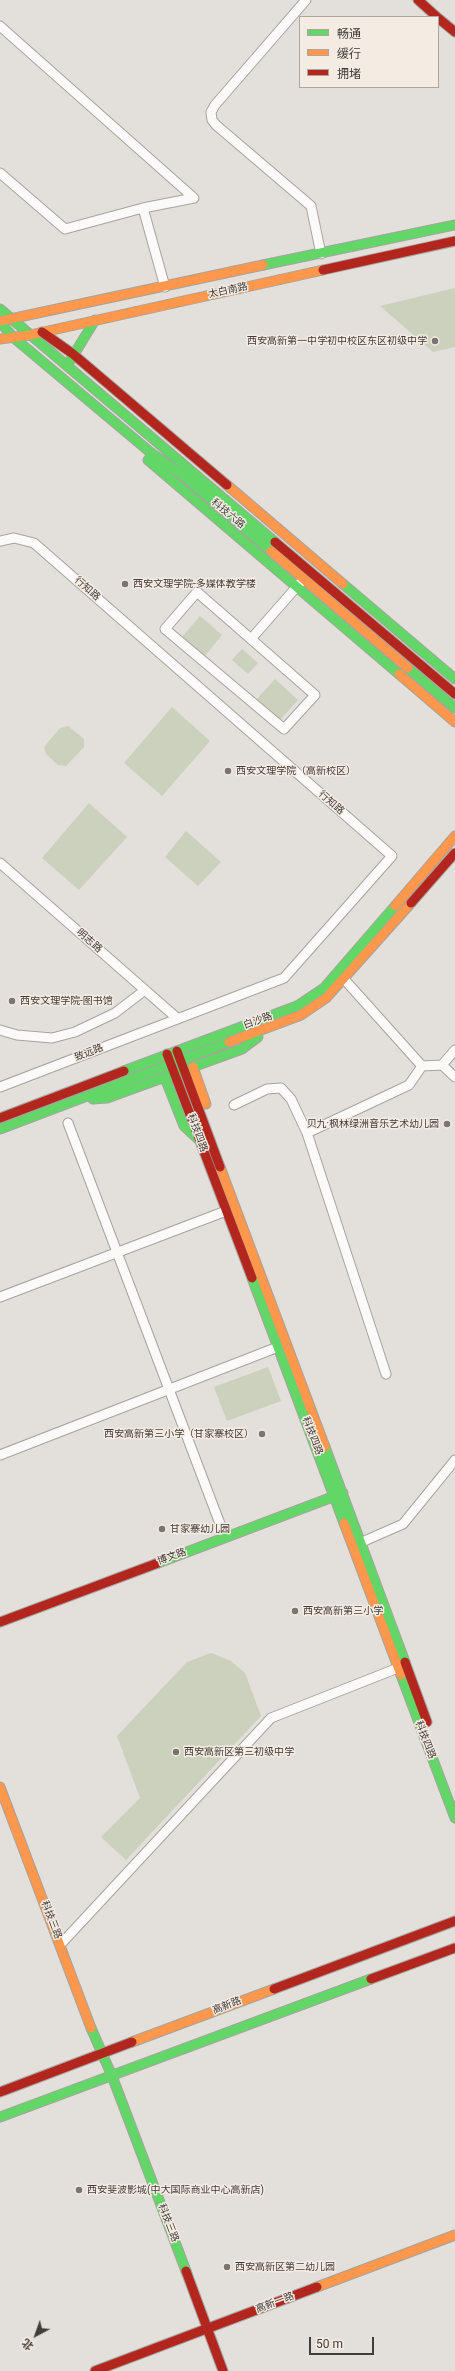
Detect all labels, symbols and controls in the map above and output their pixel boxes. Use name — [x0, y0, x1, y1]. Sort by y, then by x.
legend — [299, 16, 439, 88]
text: 畅通 — [337, 27, 361, 41]
text: 缓行 — [337, 47, 361, 61]
text: 拥堵 — [337, 67, 361, 81]
street label: 太白南路 — [207, 281, 249, 301]
place label: 西安高新第一中学初中校区东区初级中学 — [247, 335, 427, 347]
marker: 西安高新第一中学初中校区东区初级中学 — [430, 336, 440, 346]
street label: 科技六路 — [209, 497, 247, 531]
street label: 行知路 — [72, 575, 102, 603]
place label: 西安文理学院-多媒体教学楼 — [133, 578, 256, 590]
marker: 西安文理学院-多媒体教学楼 — [120, 579, 130, 589]
place label: 西安文理学院（高新校区） — [236, 765, 356, 777]
marker: 西安文理学院（高新校区） — [223, 766, 233, 776]
street label: 行知路 — [316, 789, 346, 817]
street label: 明志路 — [74, 927, 104, 955]
place label: 西安文理学院-图书馆 — [20, 995, 113, 1007]
marker: 西安文理学院-图书馆 — [7, 996, 17, 1006]
street label: 白沙路 — [242, 1010, 274, 1032]
street label: 致远路 — [73, 1042, 105, 1064]
street label: 科技四路 — [185, 1112, 209, 1154]
place label: 贝九·枫林绿洲音乐艺术幼儿园 — [306, 1118, 439, 1130]
marker: 贝九·枫林绿洲音乐艺术幼儿园 — [442, 1119, 452, 1129]
street label: 科技四路 — [299, 1415, 325, 1457]
place label: 西安高新第三小学（甘家寨校区） — [104, 1428, 254, 1440]
marker: 西安高新第三小学（甘家寨校区） — [257, 1429, 267, 1439]
place label: 甘家寨幼儿园 — [170, 1523, 230, 1535]
marker: 甘家寨幼儿园 — [157, 1524, 167, 1534]
street label: 博文路 — [156, 1546, 188, 1568]
place label: 西安高新第三小学 — [303, 1605, 383, 1617]
marker: 西安高新第三小学 — [290, 1606, 300, 1616]
street label: 科技四路 — [412, 1719, 438, 1761]
place label: 西安高新区第三初级中学 — [184, 1746, 294, 1758]
marker: 西安高新区第三初级中学 — [171, 1747, 181, 1757]
street label: 科技三路 — [38, 1899, 64, 1941]
street label: 高新路 — [211, 1995, 243, 2017]
place label: 西安斐波影城(中大国际商业中心高新店) — [87, 2184, 264, 2196]
marker: 西安斐波影城(中大国际商业中心高新店) — [74, 2185, 84, 2195]
street label: 科技三路 — [155, 2202, 181, 2244]
place label: 西安高新区第二幼儿园 — [235, 2261, 335, 2273]
marker: 西安高新区第二幼儿园 — [222, 2262, 232, 2272]
street label: 高新一路 — [254, 2290, 296, 2316]
north arrow — [16, 2315, 56, 2355]
scale bar — [311, 2329, 376, 2355]
text: 北 — [19, 2336, 36, 2353]
text: 50 m — [316, 2337, 343, 2351]

